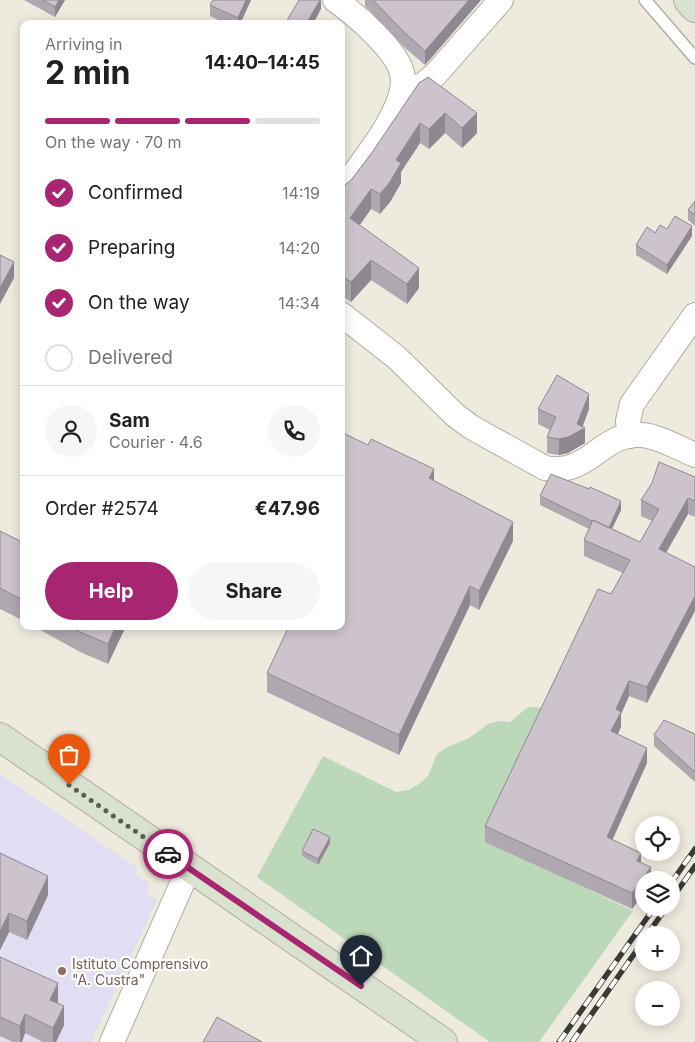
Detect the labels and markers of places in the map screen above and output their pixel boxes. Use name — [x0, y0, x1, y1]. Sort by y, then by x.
pin — [48, 734, 90, 785]
pin — [340, 935, 382, 986]
place label: Istituto Comprensivo "A. Custra" — [72, 955, 208, 988]
marker: Istituto Comprensivo "A. Custra" — [56, 965, 68, 977]

